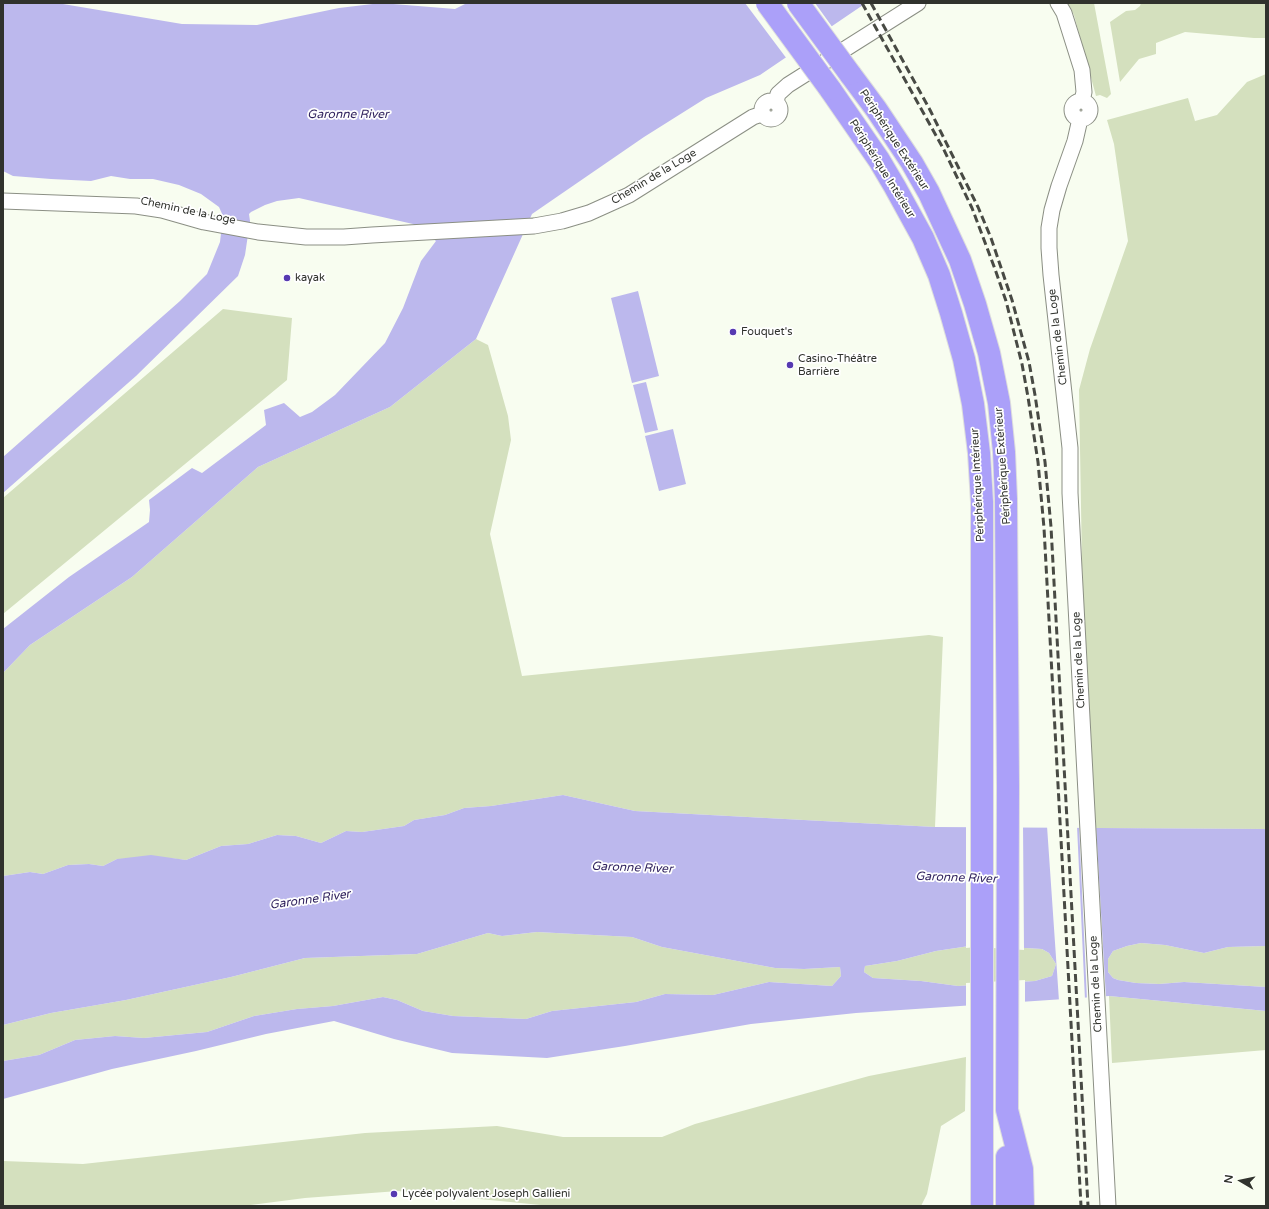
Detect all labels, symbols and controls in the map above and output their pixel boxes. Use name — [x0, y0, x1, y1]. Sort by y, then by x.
street label: Périphérique Extérieur — [857, 87, 931, 193]
water label: Garonne River — [307, 108, 389, 122]
street label: Périphérique Intérieur — [846, 117, 918, 221]
street label: Chemin de la Loge — [609, 146, 699, 208]
street label: Chemin de la Loge — [139, 194, 237, 228]
place label: kayak — [295, 271, 325, 285]
marker: kayak — [282, 273, 292, 283]
street label: Chemin de la Loge — [1046, 288, 1070, 386]
place label: Fouquet's — [741, 325, 792, 339]
marker: Fouquet's — [728, 327, 738, 337]
place label: Casino-Théâtre Barrière — [798, 352, 877, 378]
marker: Casino-Théâtre Barrière — [785, 360, 795, 370]
street label: Périphérique Extérieur — [992, 407, 1014, 525]
street label: Périphérique Intérieur — [968, 428, 988, 542]
street label: Chemin de la Loge — [1070, 611, 1088, 709]
water label: Garonne River — [591, 859, 673, 877]
water label: Garonne River — [915, 869, 997, 887]
water label: Garonne River — [269, 887, 351, 913]
street label: Chemin de la Loge — [1087, 935, 1105, 1033]
north arrow — [1221, 1161, 1261, 1201]
text: N — [1222, 1174, 1236, 1184]
place label: Lycée polyvalent Joseph Gallieni — [402, 1187, 570, 1201]
marker: Lycée polyvalent Joseph Gallieni — [389, 1189, 399, 1199]

